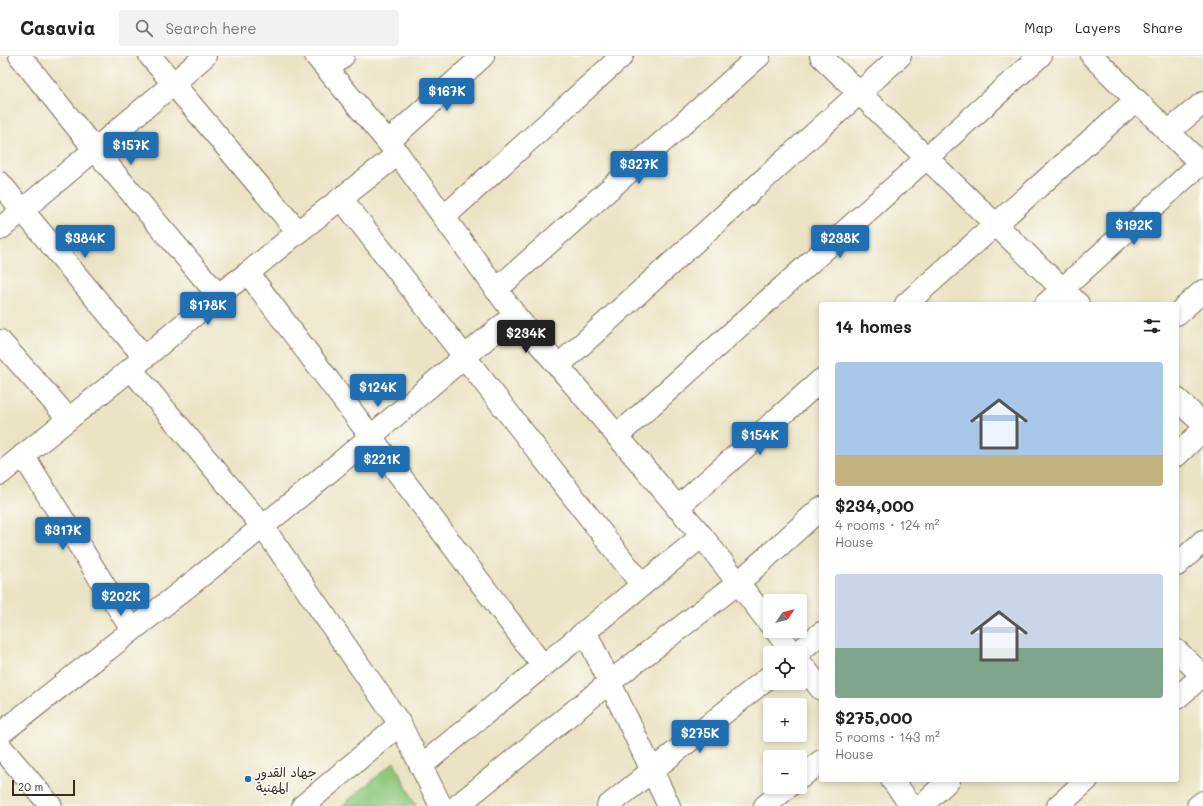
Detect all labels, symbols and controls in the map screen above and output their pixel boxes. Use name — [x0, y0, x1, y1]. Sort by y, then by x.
search box — [119, 10, 399, 46]
text: Casavia — [20, 15, 95, 40]
icon: search — [133, 17, 155, 39]
text: Search here — [165, 18, 257, 38]
text: Map — [1024, 18, 1053, 37]
text: Layers — [1075, 18, 1121, 37]
text: Share — [1143, 18, 1183, 37]
pin: $167K — [419, 78, 475, 112]
text: $167K — [428, 82, 466, 99]
pin: $157K — [103, 132, 159, 166]
text: $157K — [112, 136, 150, 153]
pin: $327K — [611, 151, 667, 185]
text: $327K — [620, 155, 658, 172]
pin: $192K — [1106, 212, 1162, 246]
text: $192K — [1115, 216, 1153, 233]
pin: $384K — [57, 225, 113, 259]
pin: $238K — [812, 225, 868, 259]
text: $384K — [65, 229, 105, 246]
text: $238K — [820, 229, 860, 246]
pin: $178K — [180, 292, 236, 326]
text: $178K — [189, 296, 227, 313]
text: 14 homes — [835, 315, 912, 337]
icon: filters — [1141, 315, 1163, 337]
pin: $234K — [498, 320, 554, 354]
text: $234K — [506, 324, 546, 341]
pin: $124K — [350, 374, 406, 408]
text: $124K — [359, 378, 397, 395]
icon: home — [963, 388, 1035, 460]
pin: $154K — [732, 422, 788, 456]
text: $154K — [741, 426, 779, 443]
pin: $221K — [354, 446, 410, 480]
text: $221K — [364, 450, 400, 467]
text: $234,000 — [835, 494, 914, 516]
text: 4 rooms · 124 m² — [835, 516, 940, 533]
pin: $317K — [35, 517, 91, 551]
text: $317K — [44, 521, 82, 538]
text: House — [835, 533, 873, 550]
pin: $202K — [93, 583, 149, 617]
text: $202K — [101, 587, 141, 604]
north arrow — [763, 594, 807, 638]
map controls — [763, 594, 807, 794]
icon: home — [963, 600, 1035, 672]
button: locate — [763, 646, 807, 690]
button: + — [763, 698, 807, 742]
text: $275,000 — [835, 706, 912, 728]
pin: $275K — [672, 720, 728, 754]
text: $275K — [681, 724, 719, 741]
text: 5 rooms · 143 m² — [835, 728, 940, 745]
text: House — [835, 745, 873, 762]
button: − — [763, 750, 807, 794]
place label: جهاد القدور المهنية — [255, 763, 317, 796]
marker: جهاد القدور المهنية — [243, 774, 253, 784]
scale bar — [12, 778, 75, 797]
text: 20 m — [18, 779, 43, 794]

